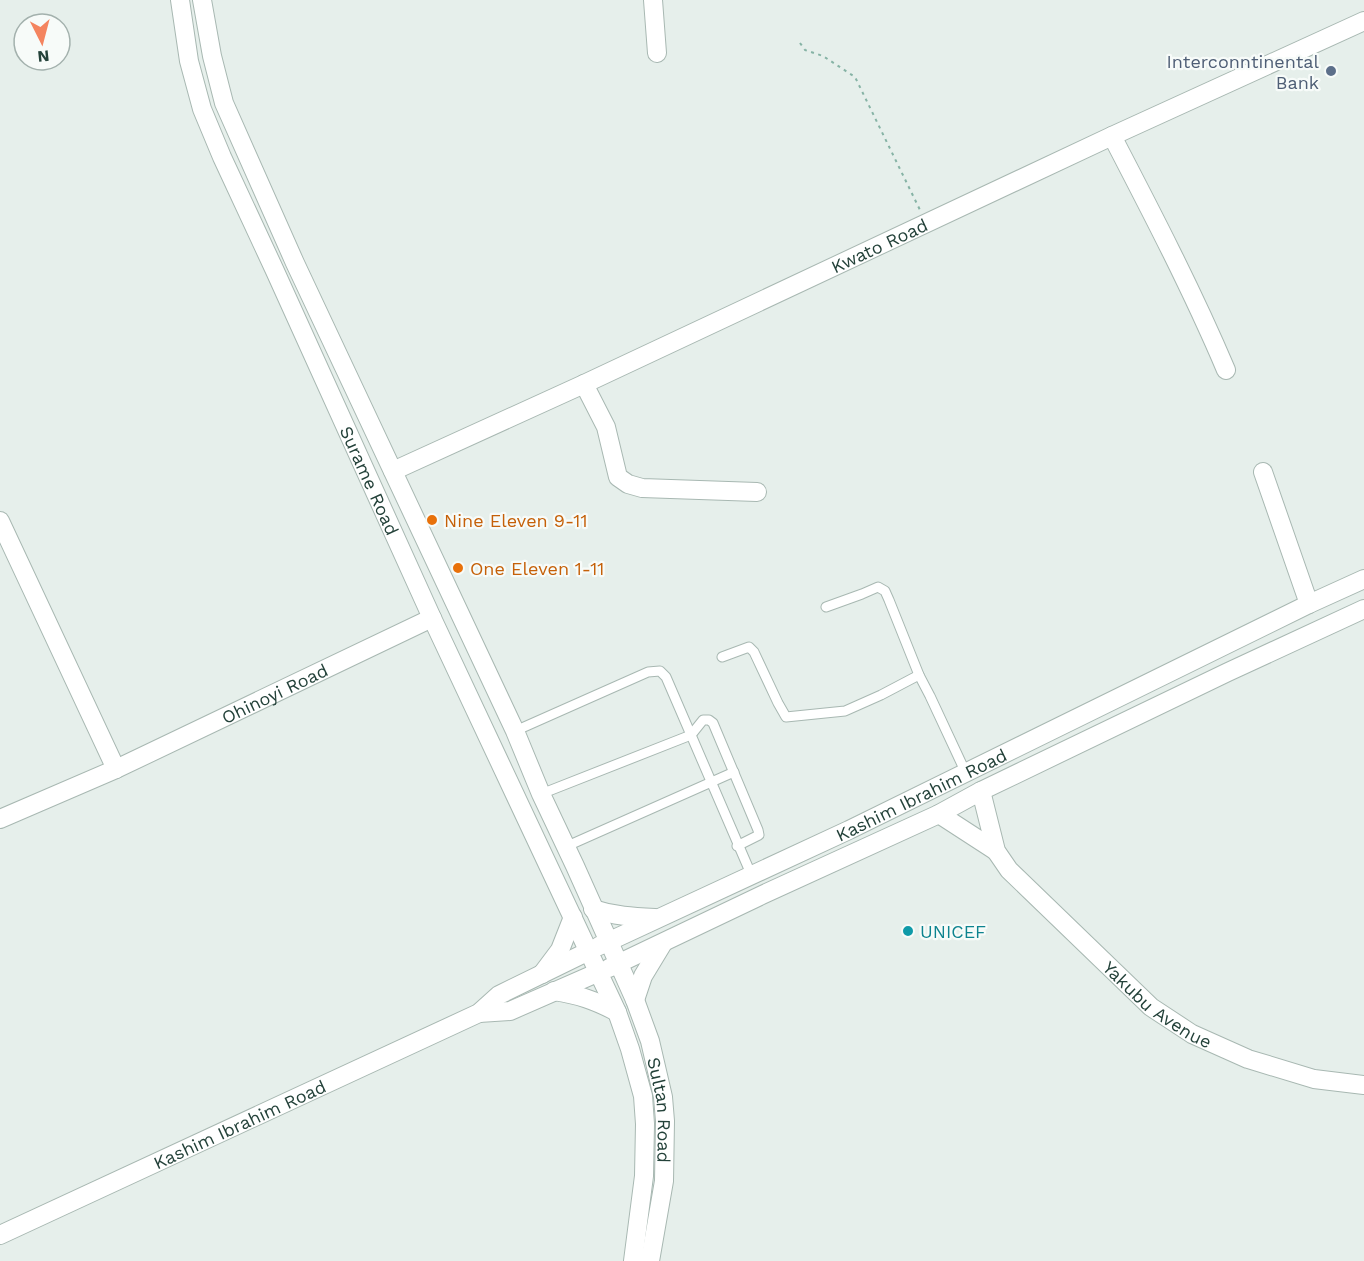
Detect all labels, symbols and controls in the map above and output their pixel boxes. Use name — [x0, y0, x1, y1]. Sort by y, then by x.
north arrow — [12, 12, 72, 72]
text: N — [37, 46, 50, 66]
place label: Interconntinental Bank — [1167, 51, 1319, 93]
marker: Interconntinental Bank — [1324, 64, 1338, 78]
street label: Kwato Road — [828, 214, 931, 277]
street label: Surame Road — [336, 423, 404, 538]
place label: Nine Eleven 9-11 — [444, 510, 587, 531]
marker: Nine Eleven 9-11 — [425, 513, 439, 527]
place label: One Eleven 1-11 — [470, 558, 604, 579]
marker: One Eleven 1-11 — [451, 561, 465, 575]
street label: Ohinoyi Road — [218, 659, 331, 728]
street label: Kashim Ibrahim Road — [832, 744, 1010, 845]
place label: UNICEF — [920, 921, 986, 942]
marker: UNICEF — [901, 924, 915, 938]
street label: Yakubu Avenue — [1099, 956, 1215, 1052]
street label: Sultan Road — [644, 1055, 676, 1163]
street label: Kashim Ibrahim Road — [150, 1075, 329, 1173]

